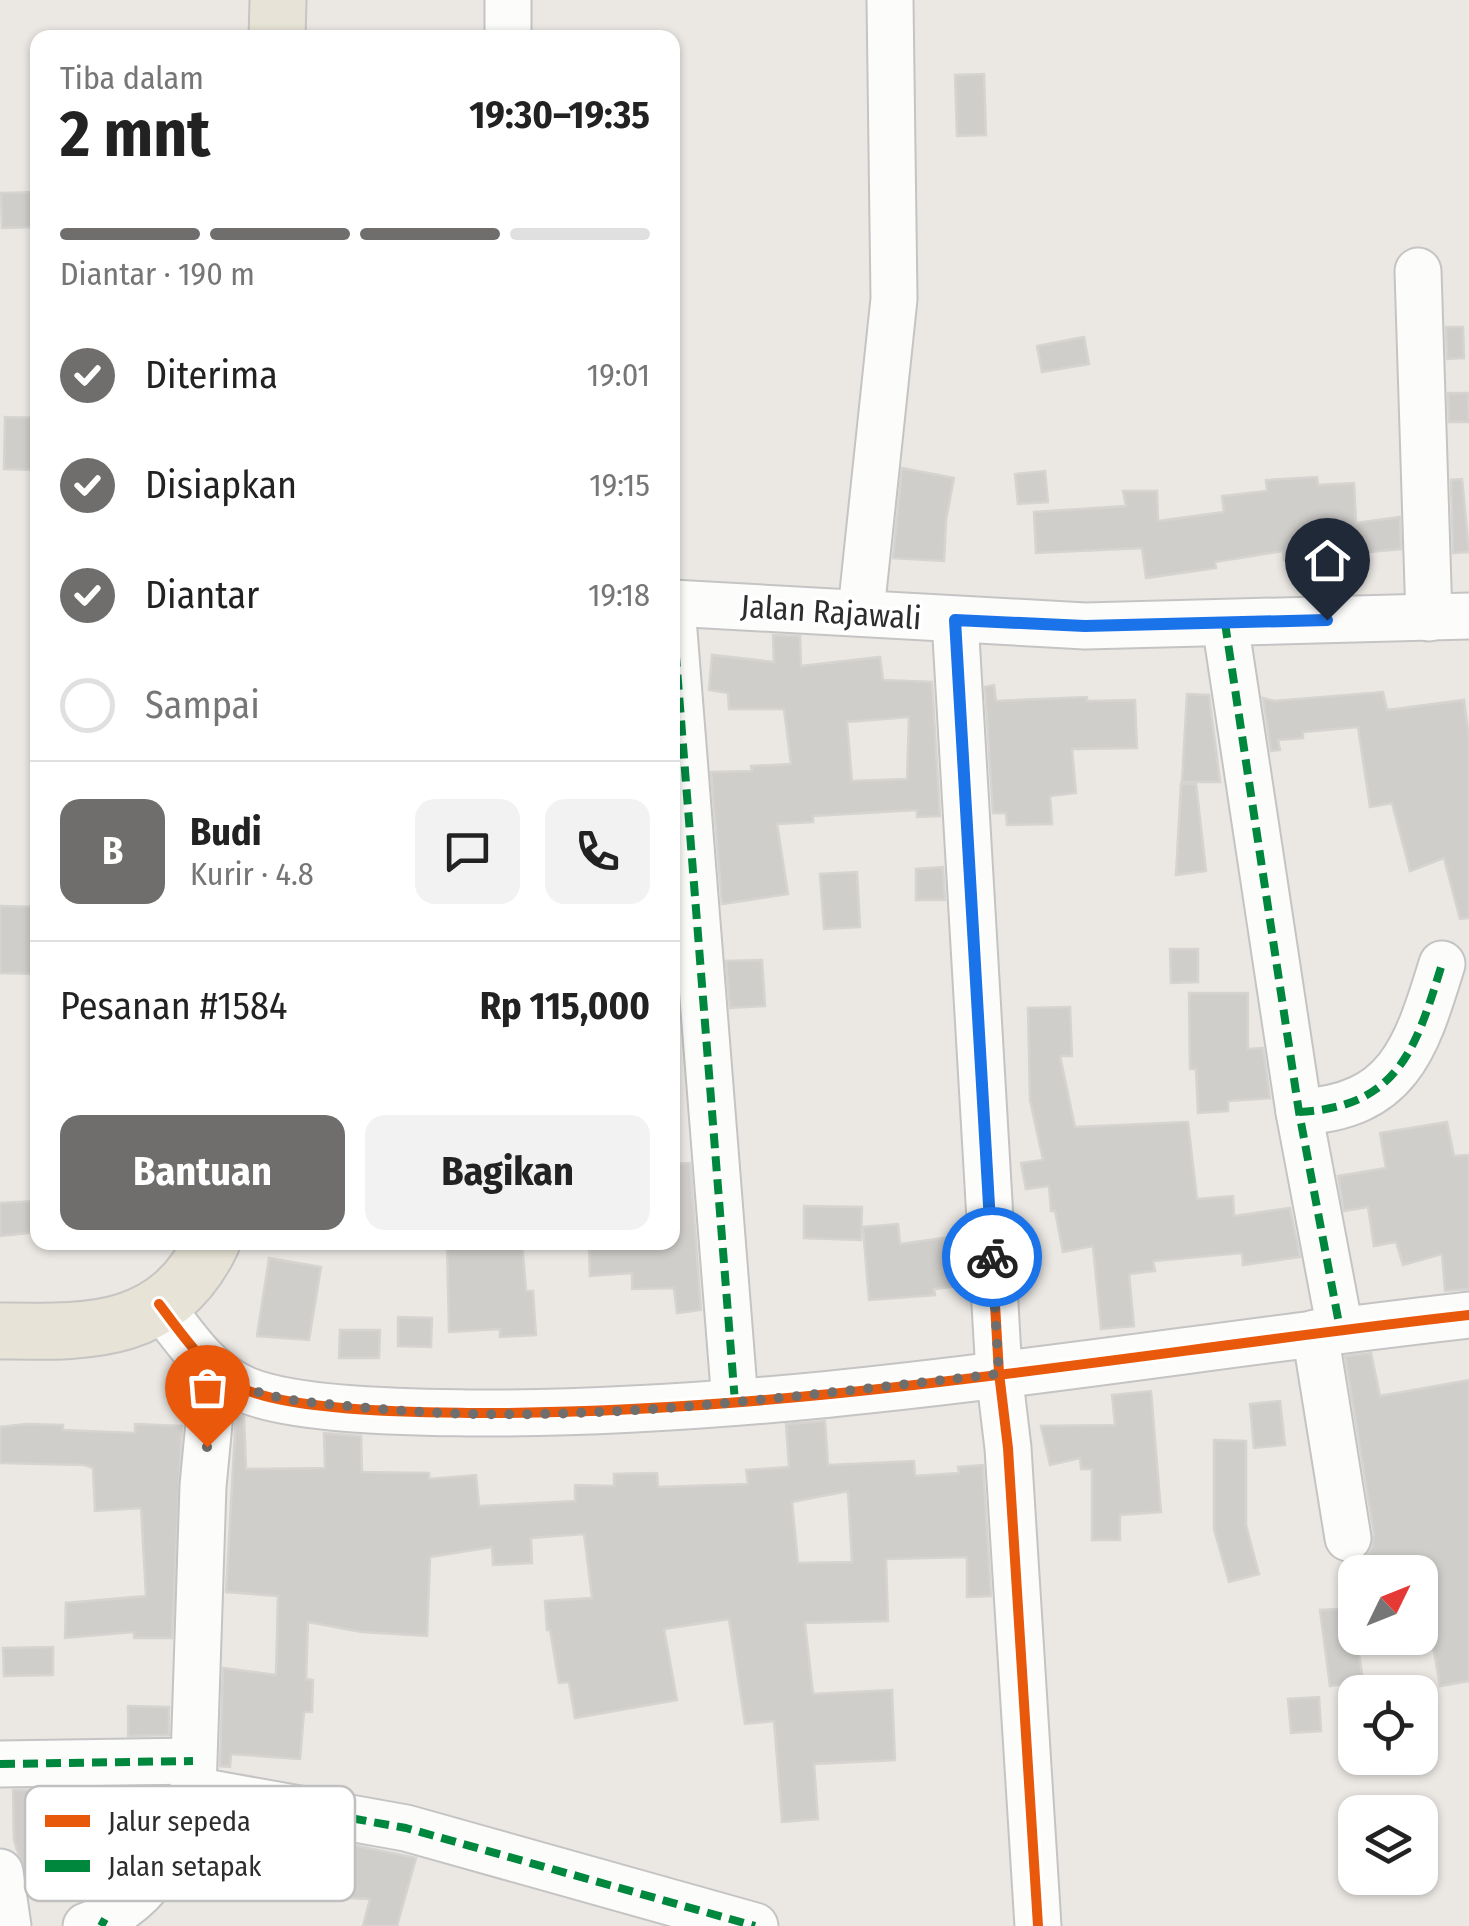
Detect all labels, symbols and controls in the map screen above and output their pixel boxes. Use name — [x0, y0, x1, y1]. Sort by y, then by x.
text: Tiba dalam — [60, 59, 204, 97]
text: 19:30–19:35 — [469, 92, 650, 138]
text: 2 mnt — [60, 95, 210, 173]
text: Diantar · 190 m — [60, 255, 255, 293]
icon: check — [60, 348, 115, 403]
text: Diterima — [145, 352, 278, 398]
text: 19:01 — [587, 356, 650, 394]
icon: check — [60, 458, 115, 513]
text: Disiapkan — [145, 462, 297, 508]
text: 19:15 — [589, 466, 650, 504]
pin — [1285, 518, 1370, 621]
icon: home — [1300, 533, 1355, 588]
icon: check — [60, 568, 115, 623]
text: Diantar — [145, 572, 259, 618]
text: 19:18 — [588, 576, 650, 614]
street label: Jalan Rajawali — [739, 587, 923, 637]
text: Sampai — [145, 682, 260, 728]
button: chat — [415, 799, 520, 904]
button: phone — [545, 799, 650, 904]
text: Budi — [190, 809, 262, 855]
text: B — [102, 828, 123, 874]
text: Kurir · 4.8 — [190, 855, 314, 893]
text: Pesanan #1584 — [60, 983, 287, 1029]
text: Rp 115,000 — [480, 983, 650, 1029]
button: Bantuan — [60, 1115, 345, 1230]
button: Bagikan — [365, 1115, 650, 1230]
courier — [942, 1207, 1042, 1307]
icon: bike — [965, 1230, 1020, 1285]
pin — [165, 1345, 250, 1448]
icon: bag — [180, 1360, 235, 1415]
north arrow — [1338, 1555, 1438, 1655]
map controls — [1338, 1555, 1438, 1895]
button: locate — [1338, 1675, 1438, 1775]
legend — [25, 1786, 355, 1901]
button: layers — [1338, 1795, 1438, 1895]
text: Jalur sepeda — [108, 1805, 251, 1838]
text: Jalan setapak — [108, 1850, 262, 1883]

